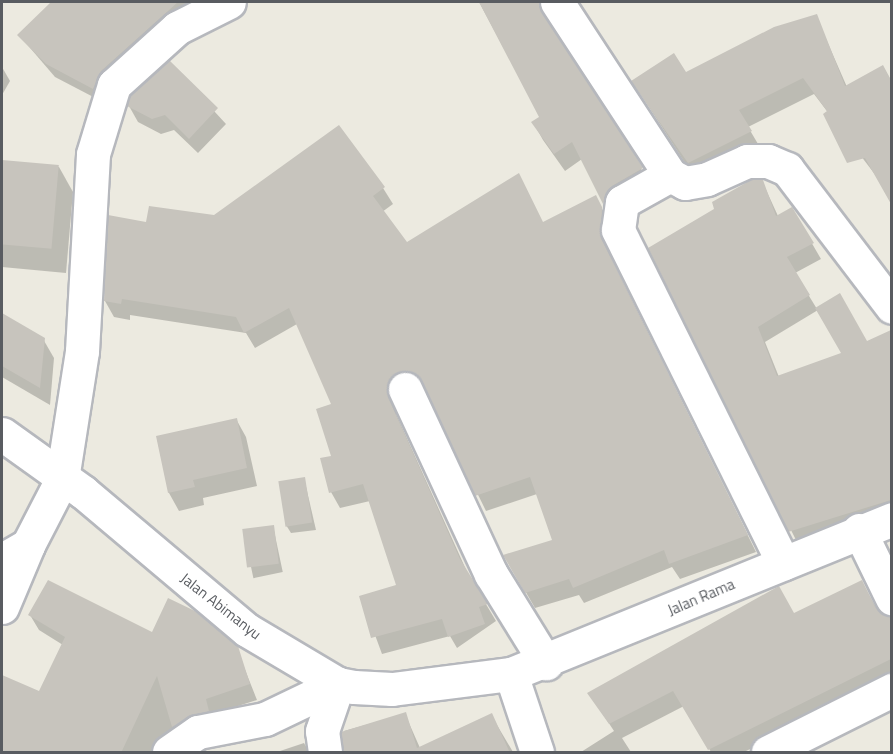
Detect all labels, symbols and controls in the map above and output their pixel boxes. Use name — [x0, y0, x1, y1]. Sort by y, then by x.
street label: Jalan Abimanyu — [177, 569, 265, 643]
street label: Jalan Rama — [665, 575, 737, 619]

